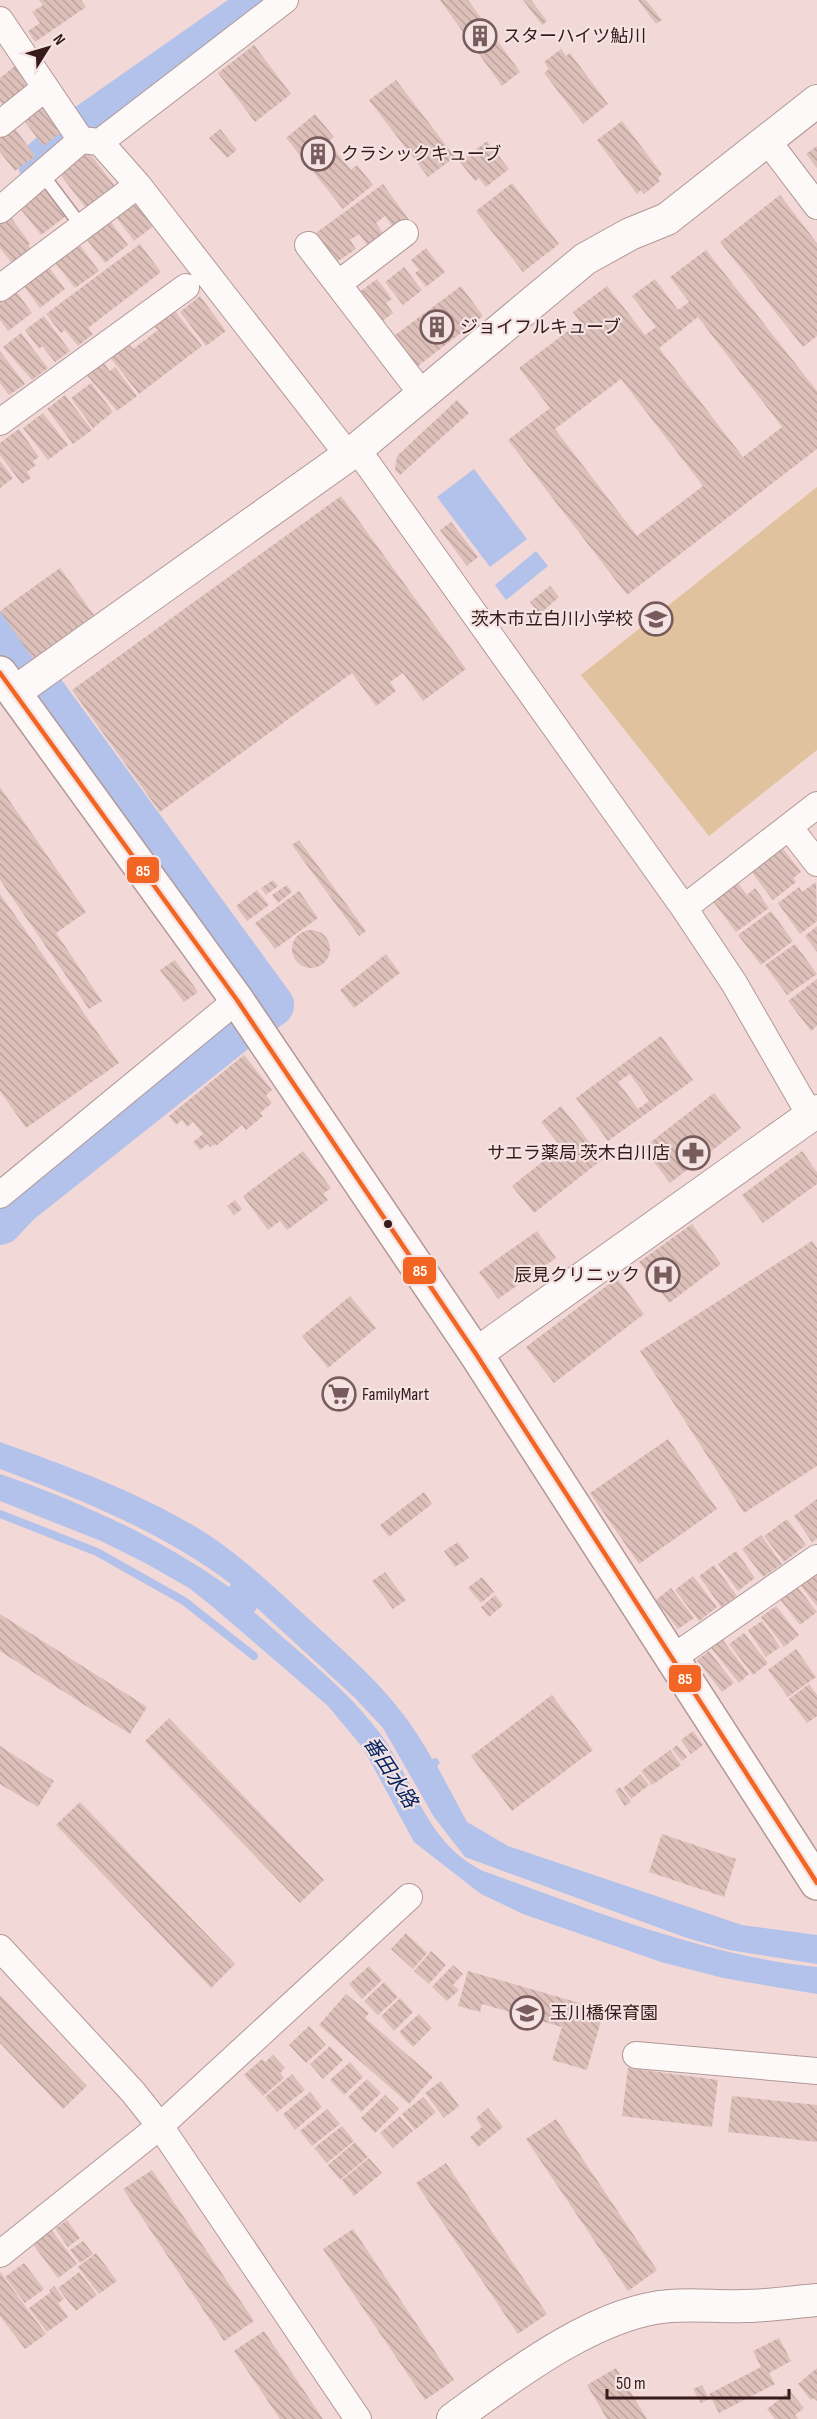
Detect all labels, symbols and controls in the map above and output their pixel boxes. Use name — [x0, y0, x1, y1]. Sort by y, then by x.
north arrow — [18, 18, 78, 78]
building icon: スターハイツ鮎川 — [462, 18, 498, 54]
place label: スターハイツ鮎川 — [503, 26, 646, 47]
text: N — [49, 31, 69, 49]
building icon: クラシックキューブ — [300, 136, 336, 172]
place label: クラシックキューブ — [341, 144, 502, 165]
building icon: ジョイフルキューブ — [419, 309, 455, 345]
place label: ジョイフルキューブ — [460, 317, 621, 338]
school or university icon: 茨木市立白川小学校 — [638, 601, 674, 637]
place label: 茨木市立白川小学校 — [471, 609, 633, 630]
line badge: 85 — [126, 856, 160, 884]
text: 85 — [136, 862, 150, 881]
pharmacy icon: サエラ薬局 茨木白川店 — [675, 1135, 711, 1171]
place label: サエラ薬局 茨木白川店 — [487, 1143, 670, 1164]
unlabelled marker — [382, 1218, 394, 1230]
line badge: 85 — [402, 1256, 437, 1285]
hospital icon: 辰見クリニック — [645, 1257, 681, 1293]
text: 85 — [413, 1262, 427, 1281]
place label: 辰見クリニック — [514, 1265, 640, 1286]
supermarket icon: FamilyMart — [321, 1376, 357, 1412]
place label: FamilyMart — [362, 1384, 430, 1405]
line badge: 85 — [668, 1664, 702, 1693]
text: 85 — [678, 1670, 692, 1689]
water label: 番田水路 — [358, 1732, 423, 1814]
school or university icon: 玉川橋保育園 — [509, 1995, 545, 2031]
place label: 玉川橋保育園 — [550, 2003, 658, 2024]
scale bar — [607, 2362, 788, 2400]
text: 50 m — [616, 2373, 646, 2394]

